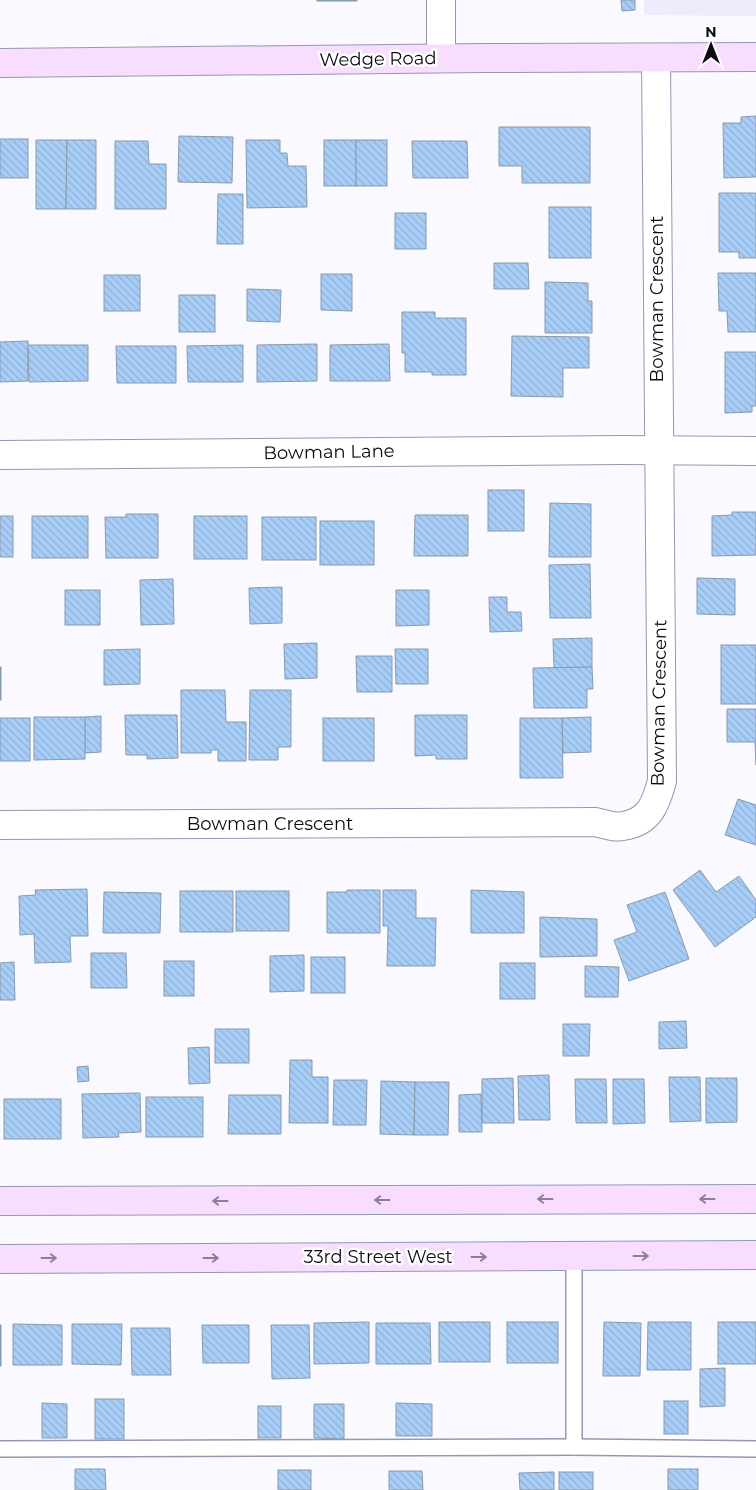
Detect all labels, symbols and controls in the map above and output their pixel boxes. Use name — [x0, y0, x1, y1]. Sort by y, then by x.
north arrow — [686, 20, 736, 70]
text: N — [705, 23, 717, 41]
street label: Wedge Road — [319, 47, 437, 71]
street label: Bowman Crescent — [646, 216, 668, 382]
street label: Bowman Lane — [263, 440, 395, 464]
street label: Bowman Crescent — [647, 619, 671, 787]
street label: Bowman Crescent — [187, 813, 353, 835]
one-way arrow — [537, 1194, 554, 1204]
one-way arrow — [700, 1194, 716, 1204]
one-way arrow — [375, 1195, 391, 1205]
one-way arrow — [212, 1196, 228, 1206]
street label: 33rd Street West — [303, 1246, 453, 1268]
one-way arrow — [632, 1251, 649, 1261]
one-way arrow — [470, 1252, 486, 1262]
one-way arrow — [40, 1253, 56, 1263]
one-way arrow — [202, 1253, 219, 1263]

